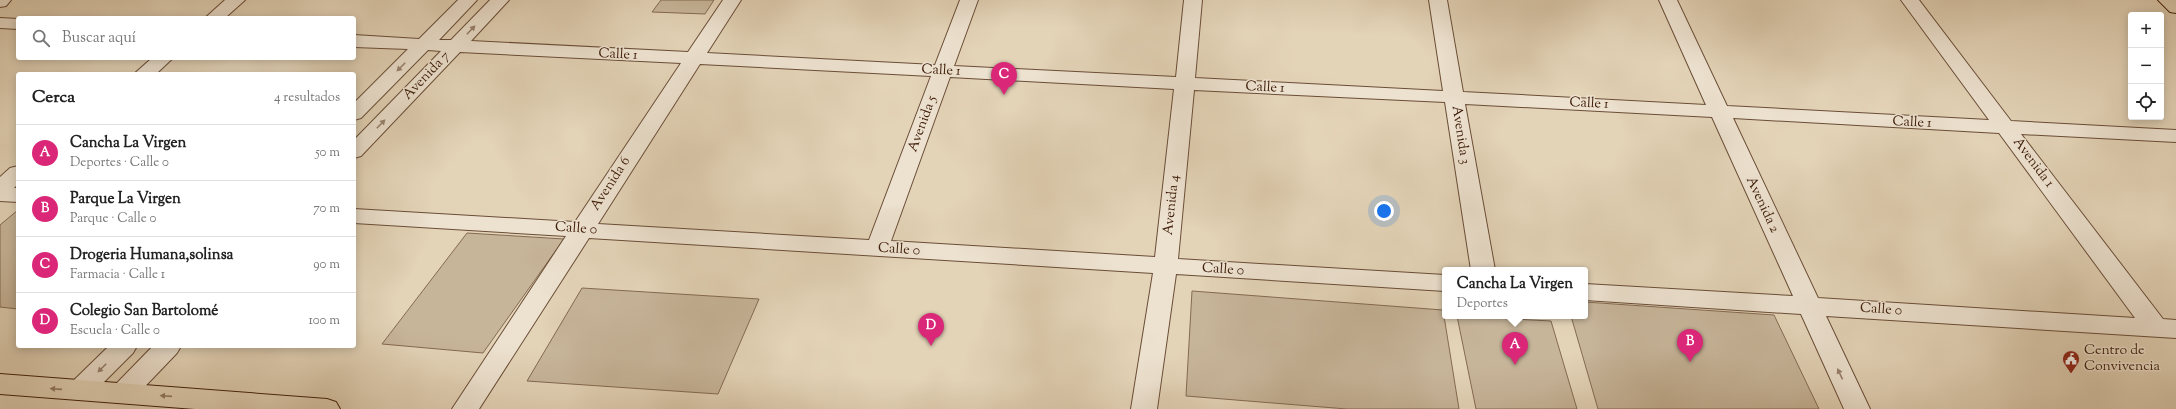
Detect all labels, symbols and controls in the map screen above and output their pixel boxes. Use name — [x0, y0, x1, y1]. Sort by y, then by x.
map controls — [2128, 12, 2164, 120]
button: + — [2128, 12, 2164, 48]
search box — [16, 16, 356, 60]
one-way arrow — [466, 25, 476, 35]
icon: search — [30, 27, 52, 49]
text: Buscar aquí — [62, 28, 136, 49]
street label: Calle 1 — [598, 44, 638, 66]
street label: Avenida 7 — [399, 47, 455, 105]
button: − — [2128, 48, 2164, 84]
street label: Calle 1 — [921, 60, 961, 82]
one-way arrow — [396, 62, 406, 72]
pin: C — [991, 62, 1017, 95]
street label: Calle 1 — [1245, 77, 1285, 99]
button: locate — [2128, 84, 2164, 120]
text: Cerca — [32, 86, 75, 110]
text: 4 resultados — [274, 89, 340, 107]
street label: Avenida 5 — [904, 93, 942, 155]
street label: Calle 1 — [1569, 93, 1609, 115]
street label: Avenida 3 — [1445, 104, 1475, 166]
street label: Calle 1 — [1892, 112, 1932, 134]
one-way arrow — [376, 119, 386, 129]
text: Cancha La Virgen — [70, 133, 186, 154]
street label: Avenida 1 — [2007, 134, 2059, 193]
text: A — [40, 144, 50, 162]
text: 50 m — [315, 144, 340, 162]
street label: Avenida 6 — [586, 153, 636, 215]
text: Deportes · Calle 0 — [70, 154, 169, 172]
street label: Avenida 4 — [1159, 174, 1185, 236]
street label: Avenida 2 — [1740, 174, 1784, 237]
text: Parque La Virgen — [70, 189, 181, 210]
text: B — [41, 200, 49, 218]
text: 70 m — [313, 200, 340, 218]
your location — [1374, 201, 1394, 221]
text: Parque · Calle 0 — [70, 210, 156, 228]
street label: Calle 0 — [554, 218, 598, 240]
street label: Calle 0 — [877, 239, 921, 261]
text: Drogeria Humana,solinsa — [70, 245, 233, 266]
text: C — [40, 256, 50, 274]
text: 90 m — [313, 256, 340, 274]
street label: Calle 0 — [1201, 259, 1245, 281]
text: Farmacia · Calle 1 — [70, 266, 165, 284]
popup — [1442, 267, 1588, 319]
text: Cancha La Virgen — [1457, 274, 1573, 295]
text: Deportes — [1457, 295, 1508, 313]
street label: Calle 0 — [1859, 299, 1903, 321]
text: Colegio San Bartolomé — [70, 301, 218, 322]
text: D — [40, 312, 50, 330]
text: 100 m — [308, 312, 340, 330]
pin: D — [918, 313, 944, 346]
text: Escuela · Calle 0 — [70, 322, 160, 340]
pin: B — [1677, 329, 1703, 362]
pin: A — [1502, 332, 1528, 365]
place label: Centro de Convivencia — [2084, 341, 2161, 377]
public building icon: Centro de Convivencia — [2061, 349, 2081, 374]
one-way arrow — [97, 363, 107, 373]
one-way arrow — [1837, 368, 1843, 379]
one-way arrow — [50, 385, 62, 392]
one-way arrow — [160, 393, 172, 400]

